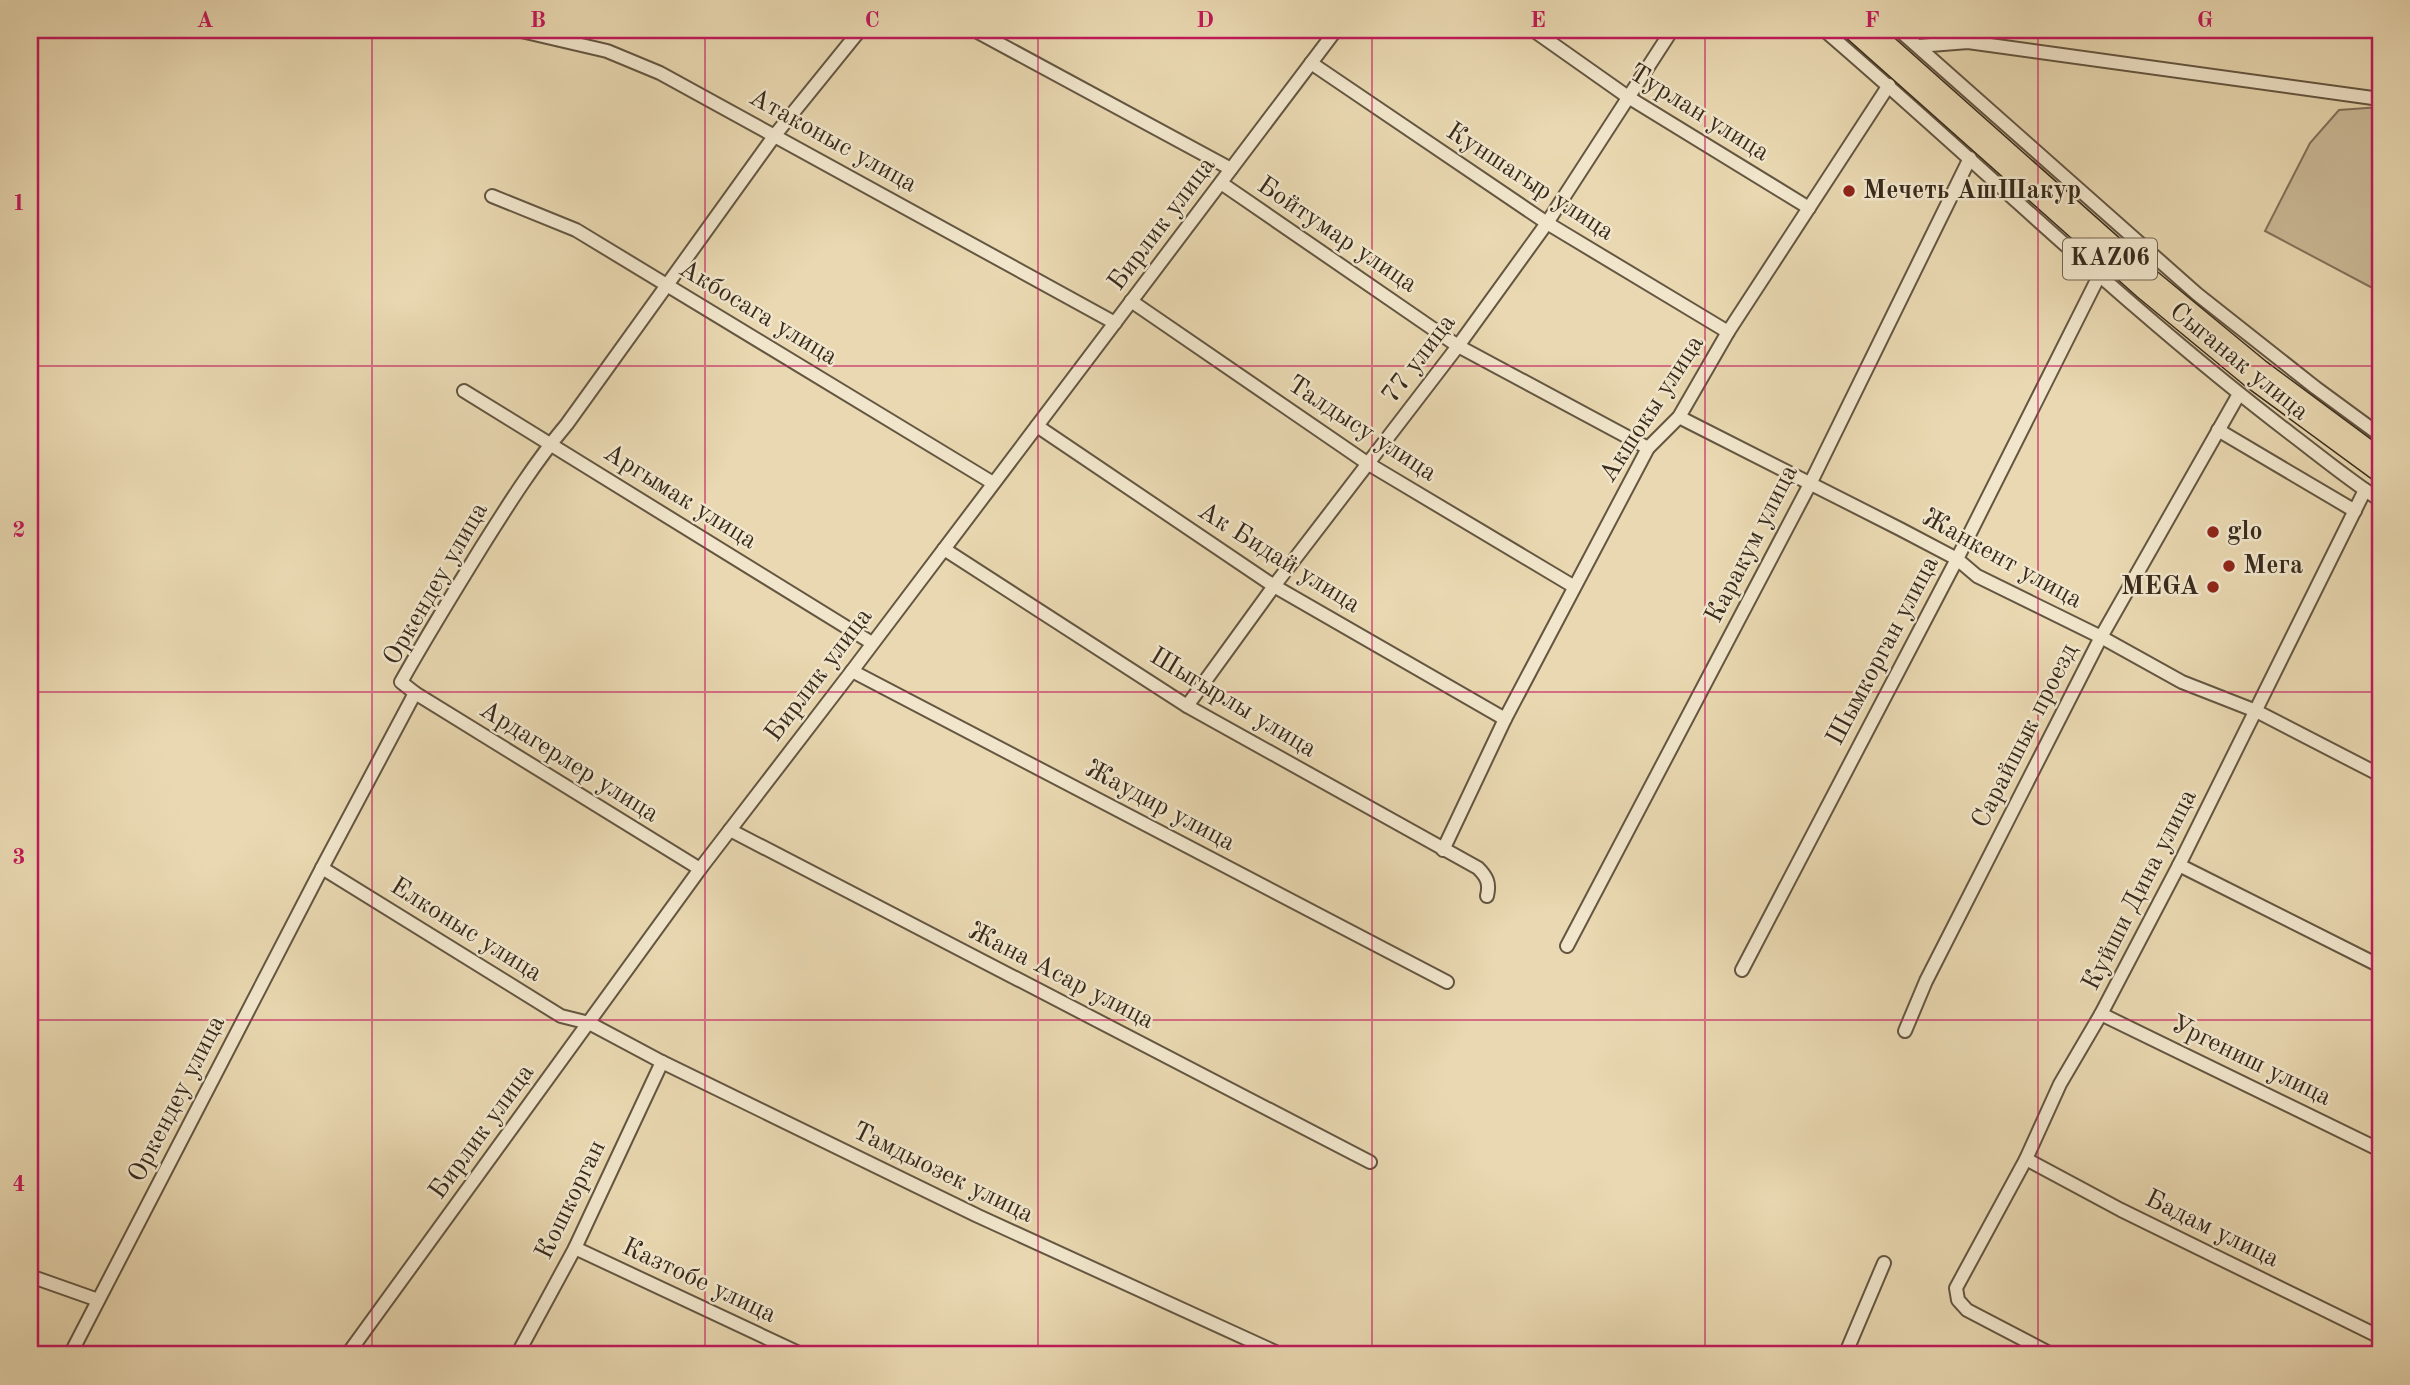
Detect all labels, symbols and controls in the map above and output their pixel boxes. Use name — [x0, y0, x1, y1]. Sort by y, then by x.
text: A — [196, 9, 214, 32]
text: B — [530, 9, 546, 32]
text: C — [864, 9, 880, 32]
text: D — [1196, 9, 1214, 32]
text: E — [1530, 9, 1546, 32]
text: F — [1864, 9, 1880, 32]
text: G — [2197, 9, 2213, 32]
street label: Турлан улица — [1624, 60, 1774, 166]
street label: Атаконыс улица — [745, 84, 921, 198]
street label: Куншагыр улица — [1442, 118, 1619, 246]
street label: Бирлик улица — [1104, 152, 1221, 296]
street label: Бойтумар улица — [1252, 172, 1422, 298]
place label: Мечеть АшШакур — [1863, 178, 2081, 204]
marker: Мечеть АшШакур — [1841, 183, 1857, 199]
text: 1 — [12, 192, 26, 215]
road number: KАZ06 — [2063, 238, 2157, 280]
street label: Акбосага улица — [674, 255, 842, 371]
street label: Сыганак улица — [2165, 298, 2314, 426]
street label: 77 улица — [1377, 310, 1461, 408]
street label: Акшокы улица — [1595, 331, 1709, 487]
street label: Талдысу улица — [1283, 371, 1441, 487]
street label: Аргымак улица — [599, 440, 761, 555]
street label: Каракум улица — [1701, 461, 1803, 627]
street label: Оркендеу улица — [379, 498, 493, 670]
street label: Ак Бидай улица — [1193, 498, 1365, 618]
street label: Жанкент улица — [1918, 504, 2087, 614]
text: 2 — [12, 519, 26, 542]
place label: glo — [2227, 519, 2263, 545]
marker: glo — [2205, 524, 2221, 540]
street label: Шымкорган улица — [1822, 552, 1944, 750]
place label: Мега — [2243, 553, 2303, 579]
marker: Мега — [2221, 558, 2237, 574]
place label: MEGA — [2121, 574, 2199, 600]
marker: MEGA — [2205, 579, 2221, 595]
street label: Бирлик улица — [761, 603, 878, 747]
street label: Сарайшык проезд — [1967, 639, 2083, 832]
street label: Шыгырлы улица — [1145, 643, 1321, 763]
street label: Ардагерлер улица — [475, 696, 663, 828]
street label: Жаудир улица — [1081, 756, 1239, 856]
street label: Куйши Дина улица — [2078, 785, 2202, 995]
text: 3 — [12, 846, 26, 869]
street label: Елконыс улица — [386, 873, 547, 987]
street label: Жана Асар улица — [964, 918, 1158, 1034]
street label: Оркендеу улица — [124, 1011, 230, 1187]
street label: Ургениш улица — [2167, 1011, 2335, 1111]
street label: Бирлик улица — [425, 1060, 540, 1204]
street label: Тамдыозек улица — [848, 1118, 1038, 1228]
street label: Кошкорган — [531, 1136, 611, 1264]
text: 4 — [12, 1173, 26, 1196]
street label: Бадам улица — [2141, 1185, 2283, 1273]
street label: Казтобе улица — [618, 1234, 780, 1328]

